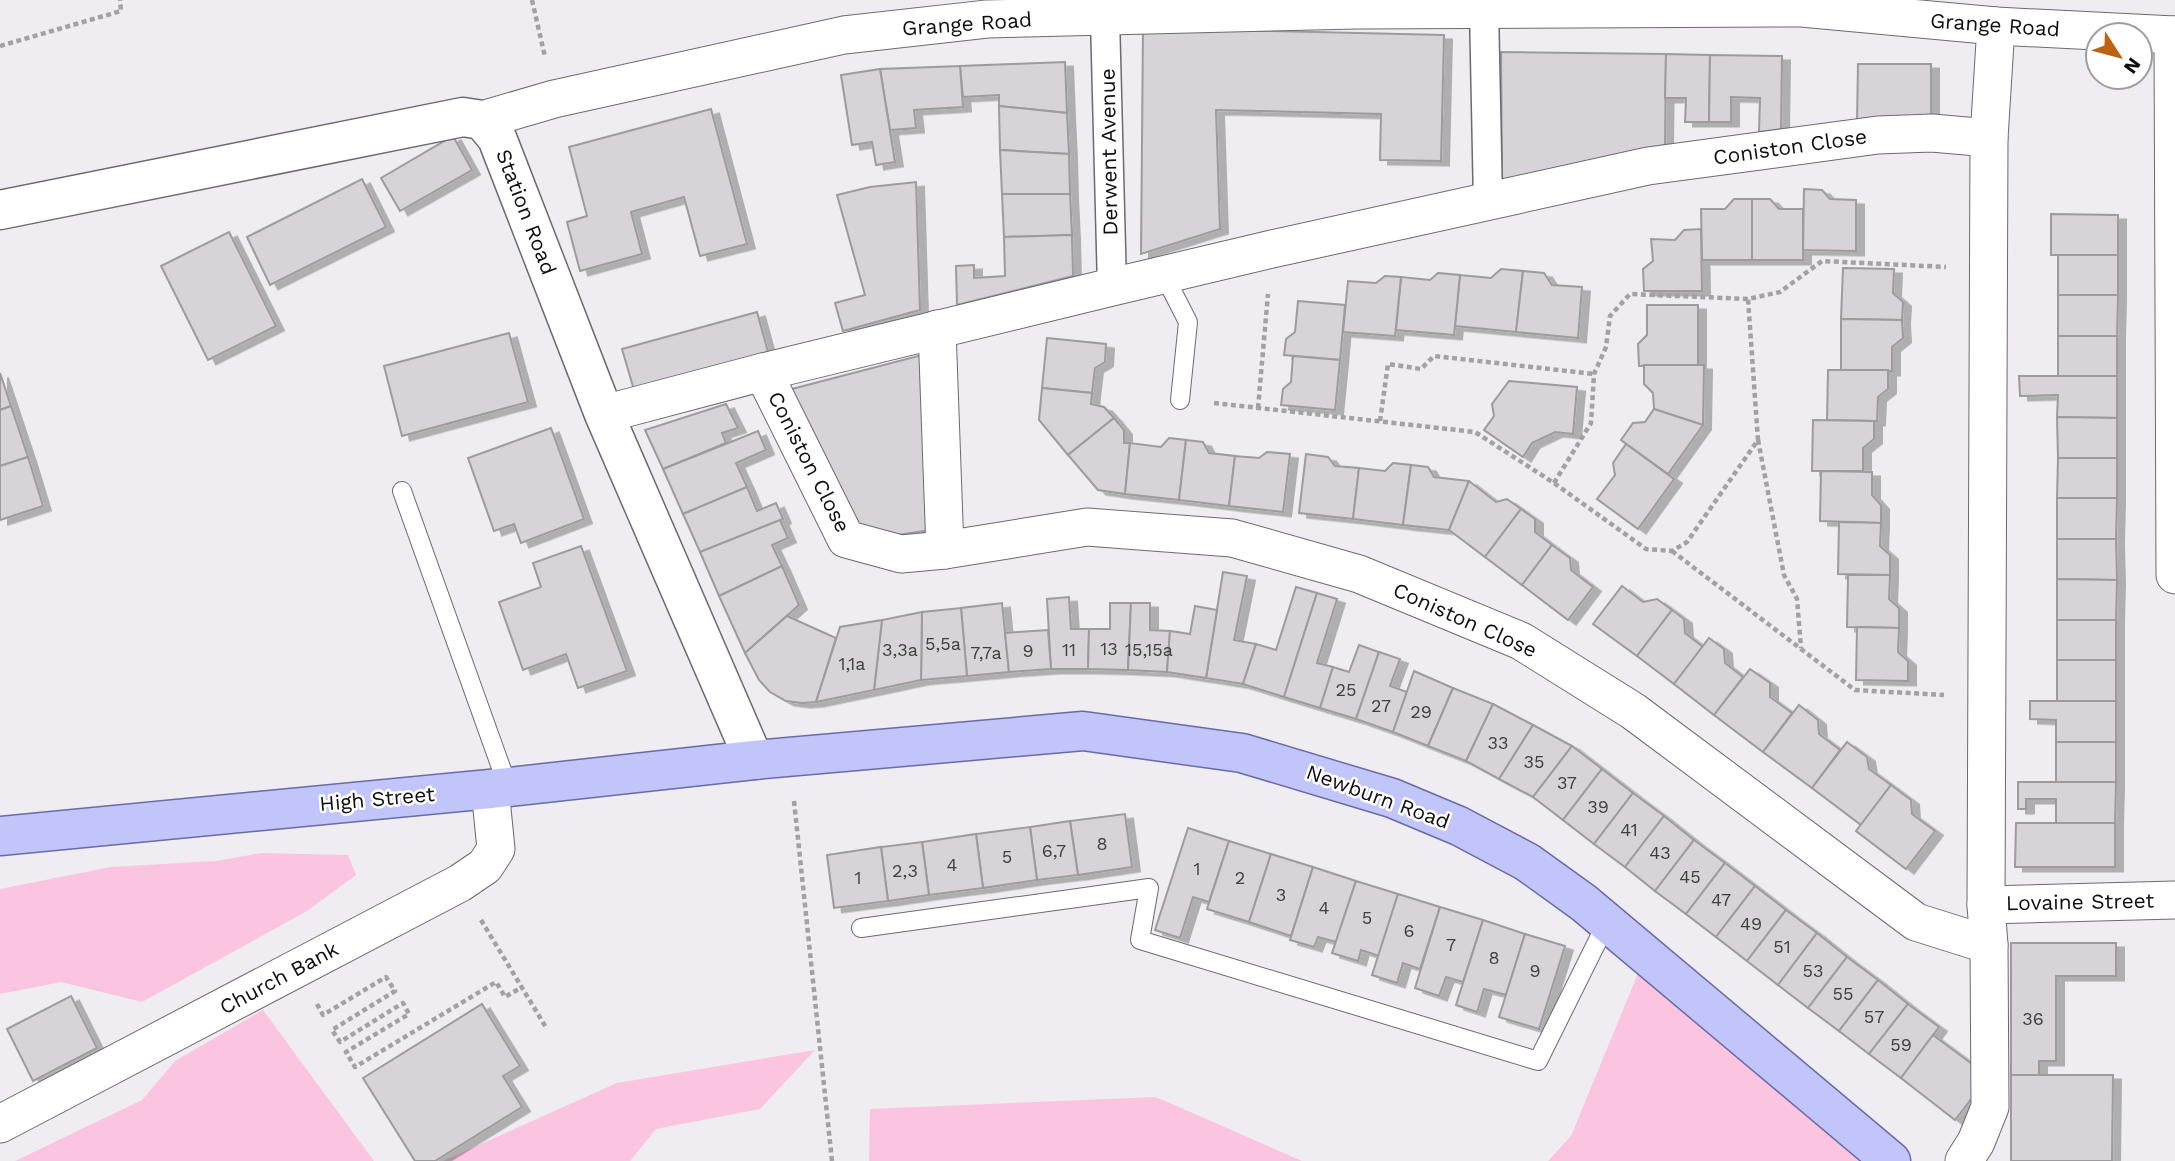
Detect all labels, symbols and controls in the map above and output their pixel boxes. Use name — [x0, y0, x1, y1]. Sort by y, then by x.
street label: Grange Road — [901, 6, 1033, 41]
street label: Grange Road — [1929, 7, 2061, 42]
north arrow — [2084, 21, 2154, 91]
text: N — [2119, 53, 2146, 78]
street label: Derwent Avenue — [1095, 68, 1122, 236]
street label: Coniston Close — [1712, 123, 1868, 170]
street label: Station Road — [491, 146, 562, 278]
street label: Coniston Close — [763, 387, 856, 536]
street label: Coniston Close — [1389, 577, 1541, 662]
house number: 5,5a — [925, 633, 961, 654]
house number: 13 — [1100, 638, 1118, 659]
house number: 3,3a — [882, 639, 918, 660]
house number: 11 — [1062, 639, 1076, 660]
house number: 15,15a — [1125, 639, 1173, 660]
house number: 9 — [1022, 640, 1034, 661]
house number: 7,7a — [970, 642, 1002, 663]
house number: 1,1a — [839, 653, 865, 674]
house number: 25 — [1336, 679, 1356, 700]
house number: 27 — [1371, 695, 1391, 716]
house number: 29 — [1410, 701, 1432, 722]
house number: 33 — [1488, 732, 1509, 753]
house number: 35 — [1524, 751, 1544, 772]
street label: Newburn Road — [1303, 759, 1453, 834]
house number: 37 — [1557, 772, 1577, 793]
street label: High Street — [318, 781, 436, 816]
house number: 39 — [1587, 796, 1609, 817]
house number: 41 — [1620, 819, 1638, 840]
house number: 8 — [1096, 833, 1108, 854]
house number: 6,7 — [1042, 840, 1066, 861]
house number: 43 — [1649, 842, 1671, 863]
house number: 5 — [1002, 846, 1012, 867]
house number: 4 — [947, 854, 958, 875]
house number: 1 — [1193, 858, 1201, 879]
house number: 2,3 — [892, 860, 918, 881]
house number: 45 — [1679, 866, 1701, 887]
house number: 1 — [854, 867, 862, 888]
house number: 2 — [1235, 867, 1245, 888]
house number: 3 — [1276, 884, 1286, 905]
street label: Lovaine Street — [2006, 888, 2155, 915]
house number: 47 — [1711, 889, 1731, 910]
house number: 4 — [1319, 897, 1330, 918]
house number: 5 — [1362, 907, 1372, 928]
house number: 49 — [1740, 913, 1762, 934]
house number: 6 — [1404, 920, 1414, 941]
house number: 7 — [1446, 934, 1456, 955]
street label: Church Bank — [215, 936, 343, 1019]
house number: 51 — [1773, 936, 1791, 957]
house number: 8 — [1488, 947, 1500, 968]
house number: 9 — [1529, 960, 1541, 981]
house number: 53 — [1803, 960, 1823, 981]
house number: 55 — [1833, 983, 1853, 1004]
house number: 57 — [1864, 1006, 1884, 1027]
house number: 36 — [2022, 1008, 2044, 1029]
house number: 59 — [1890, 1034, 1912, 1055]

